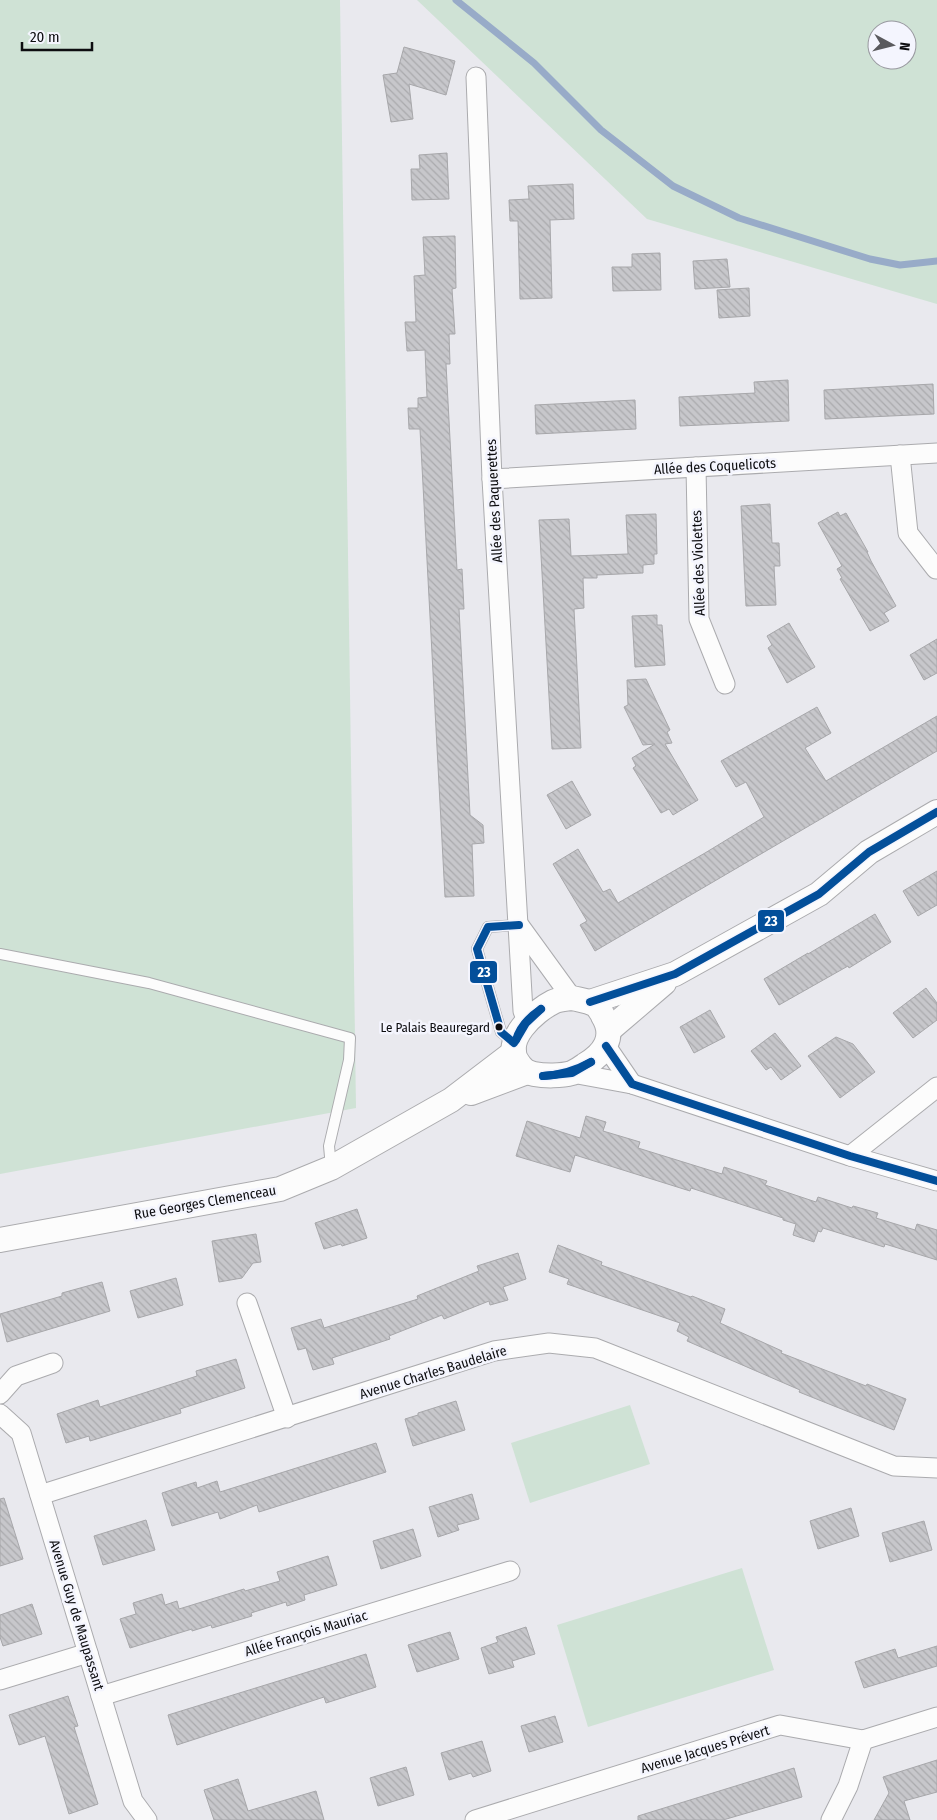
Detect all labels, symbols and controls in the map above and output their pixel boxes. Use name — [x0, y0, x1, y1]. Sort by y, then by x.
scale bar — [22, 20, 92, 52]
north arrow — [867, 20, 917, 70]
text: 20 m — [30, 28, 60, 46]
text: N — [895, 41, 913, 52]
street label: Allée des Paquerettes — [483, 439, 506, 563]
street label: Allée des Coquelicots — [654, 455, 777, 478]
street label: Allée des Violettes — [688, 510, 709, 616]
line badge: 23 — [757, 909, 785, 933]
text: 23 — [763, 913, 778, 930]
line badge: 23 — [469, 960, 498, 984]
text: 23 — [476, 964, 491, 981]
place label: Le Palais Beauregard — [381, 1020, 490, 1035]
marker: Le Palais Beauregard — [494, 1022, 504, 1032]
street label: Rue Georges Clemenceau — [133, 1182, 277, 1223]
street label: Avenue Charles Baudelaire — [358, 1342, 509, 1403]
street label: Avenue Guy de Maupassant — [45, 1538, 108, 1693]
street label: Allée François Mauriac — [243, 1607, 370, 1660]
street label: Avenue Jacques Prévert — [639, 1722, 772, 1777]

